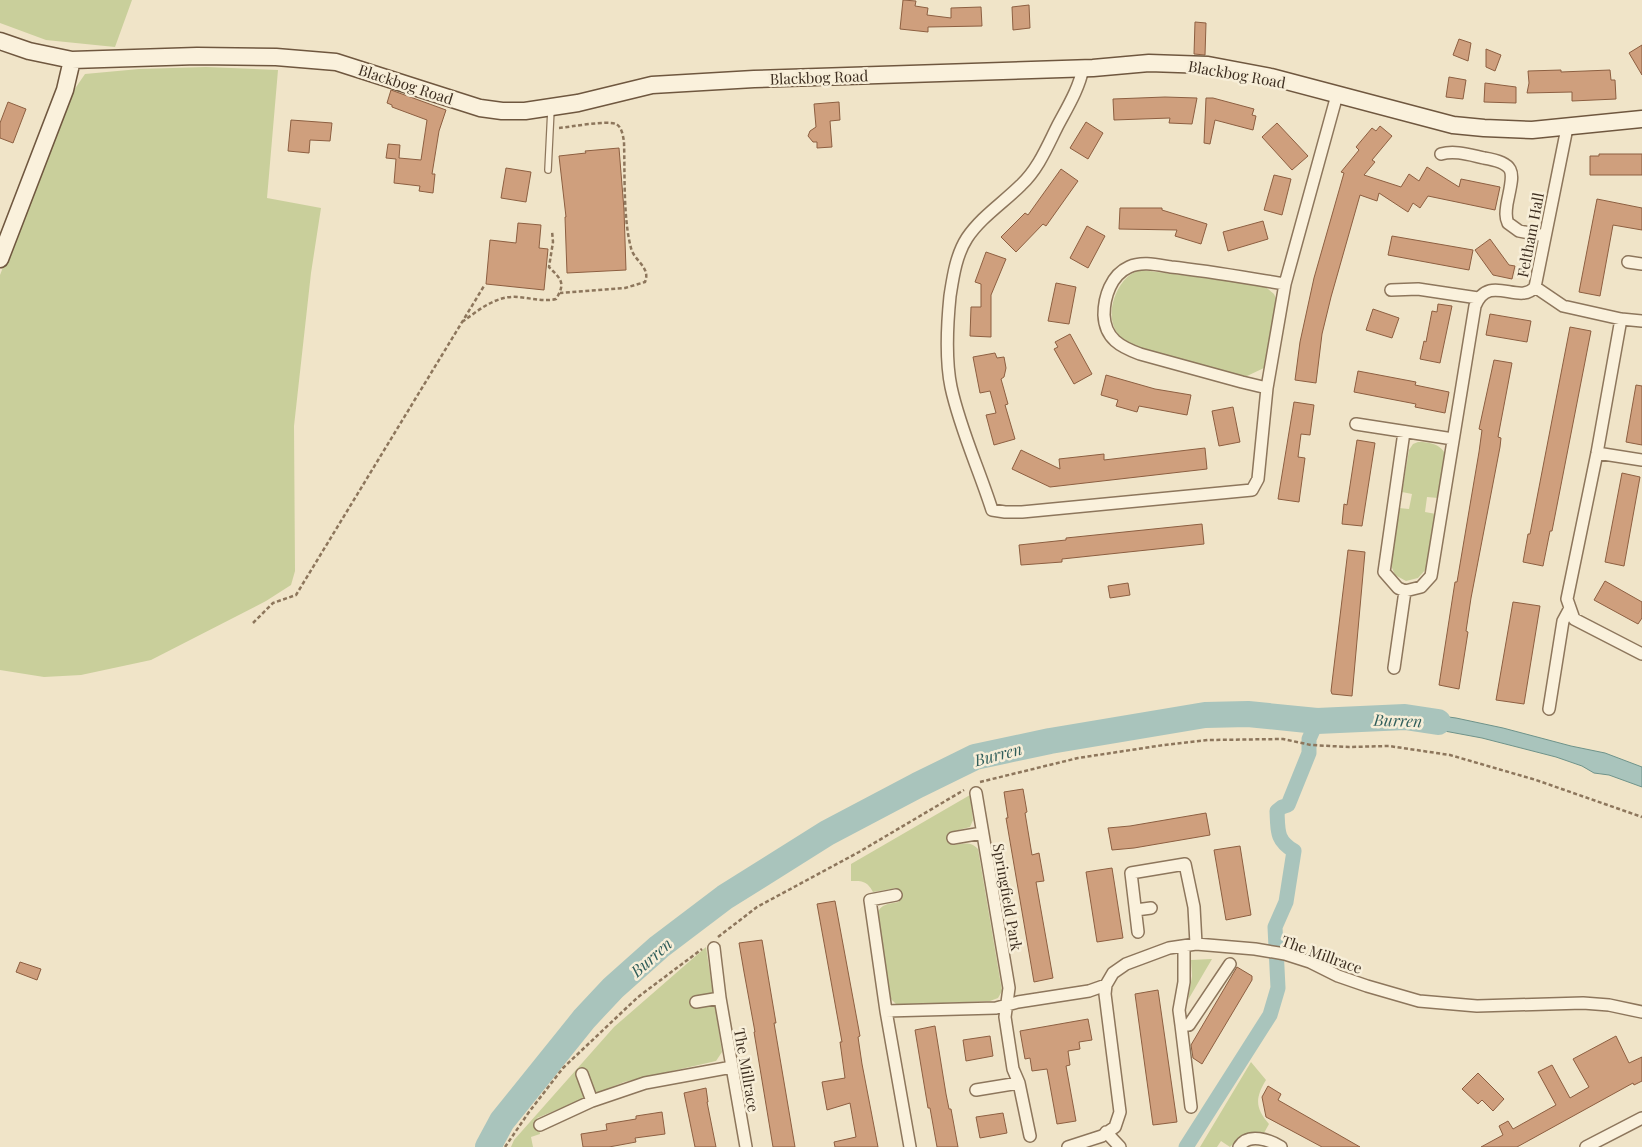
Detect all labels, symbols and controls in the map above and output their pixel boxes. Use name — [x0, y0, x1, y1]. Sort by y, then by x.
street label: Blackbog Road — [1187, 56, 1288, 92]
street label: Blackbog Road — [356, 59, 456, 109]
street label: Blackbog Road — [769, 65, 869, 89]
street label: Feltham Hall — [1512, 191, 1548, 279]
water label: Burren — [1372, 709, 1423, 731]
water label: Burren — [971, 738, 1024, 771]
street label: Springfield Park — [989, 842, 1027, 953]
street label: The Millrace — [1279, 930, 1365, 978]
water label: Burren — [625, 933, 676, 982]
street label: The Millrace — [730, 1027, 764, 1113]

